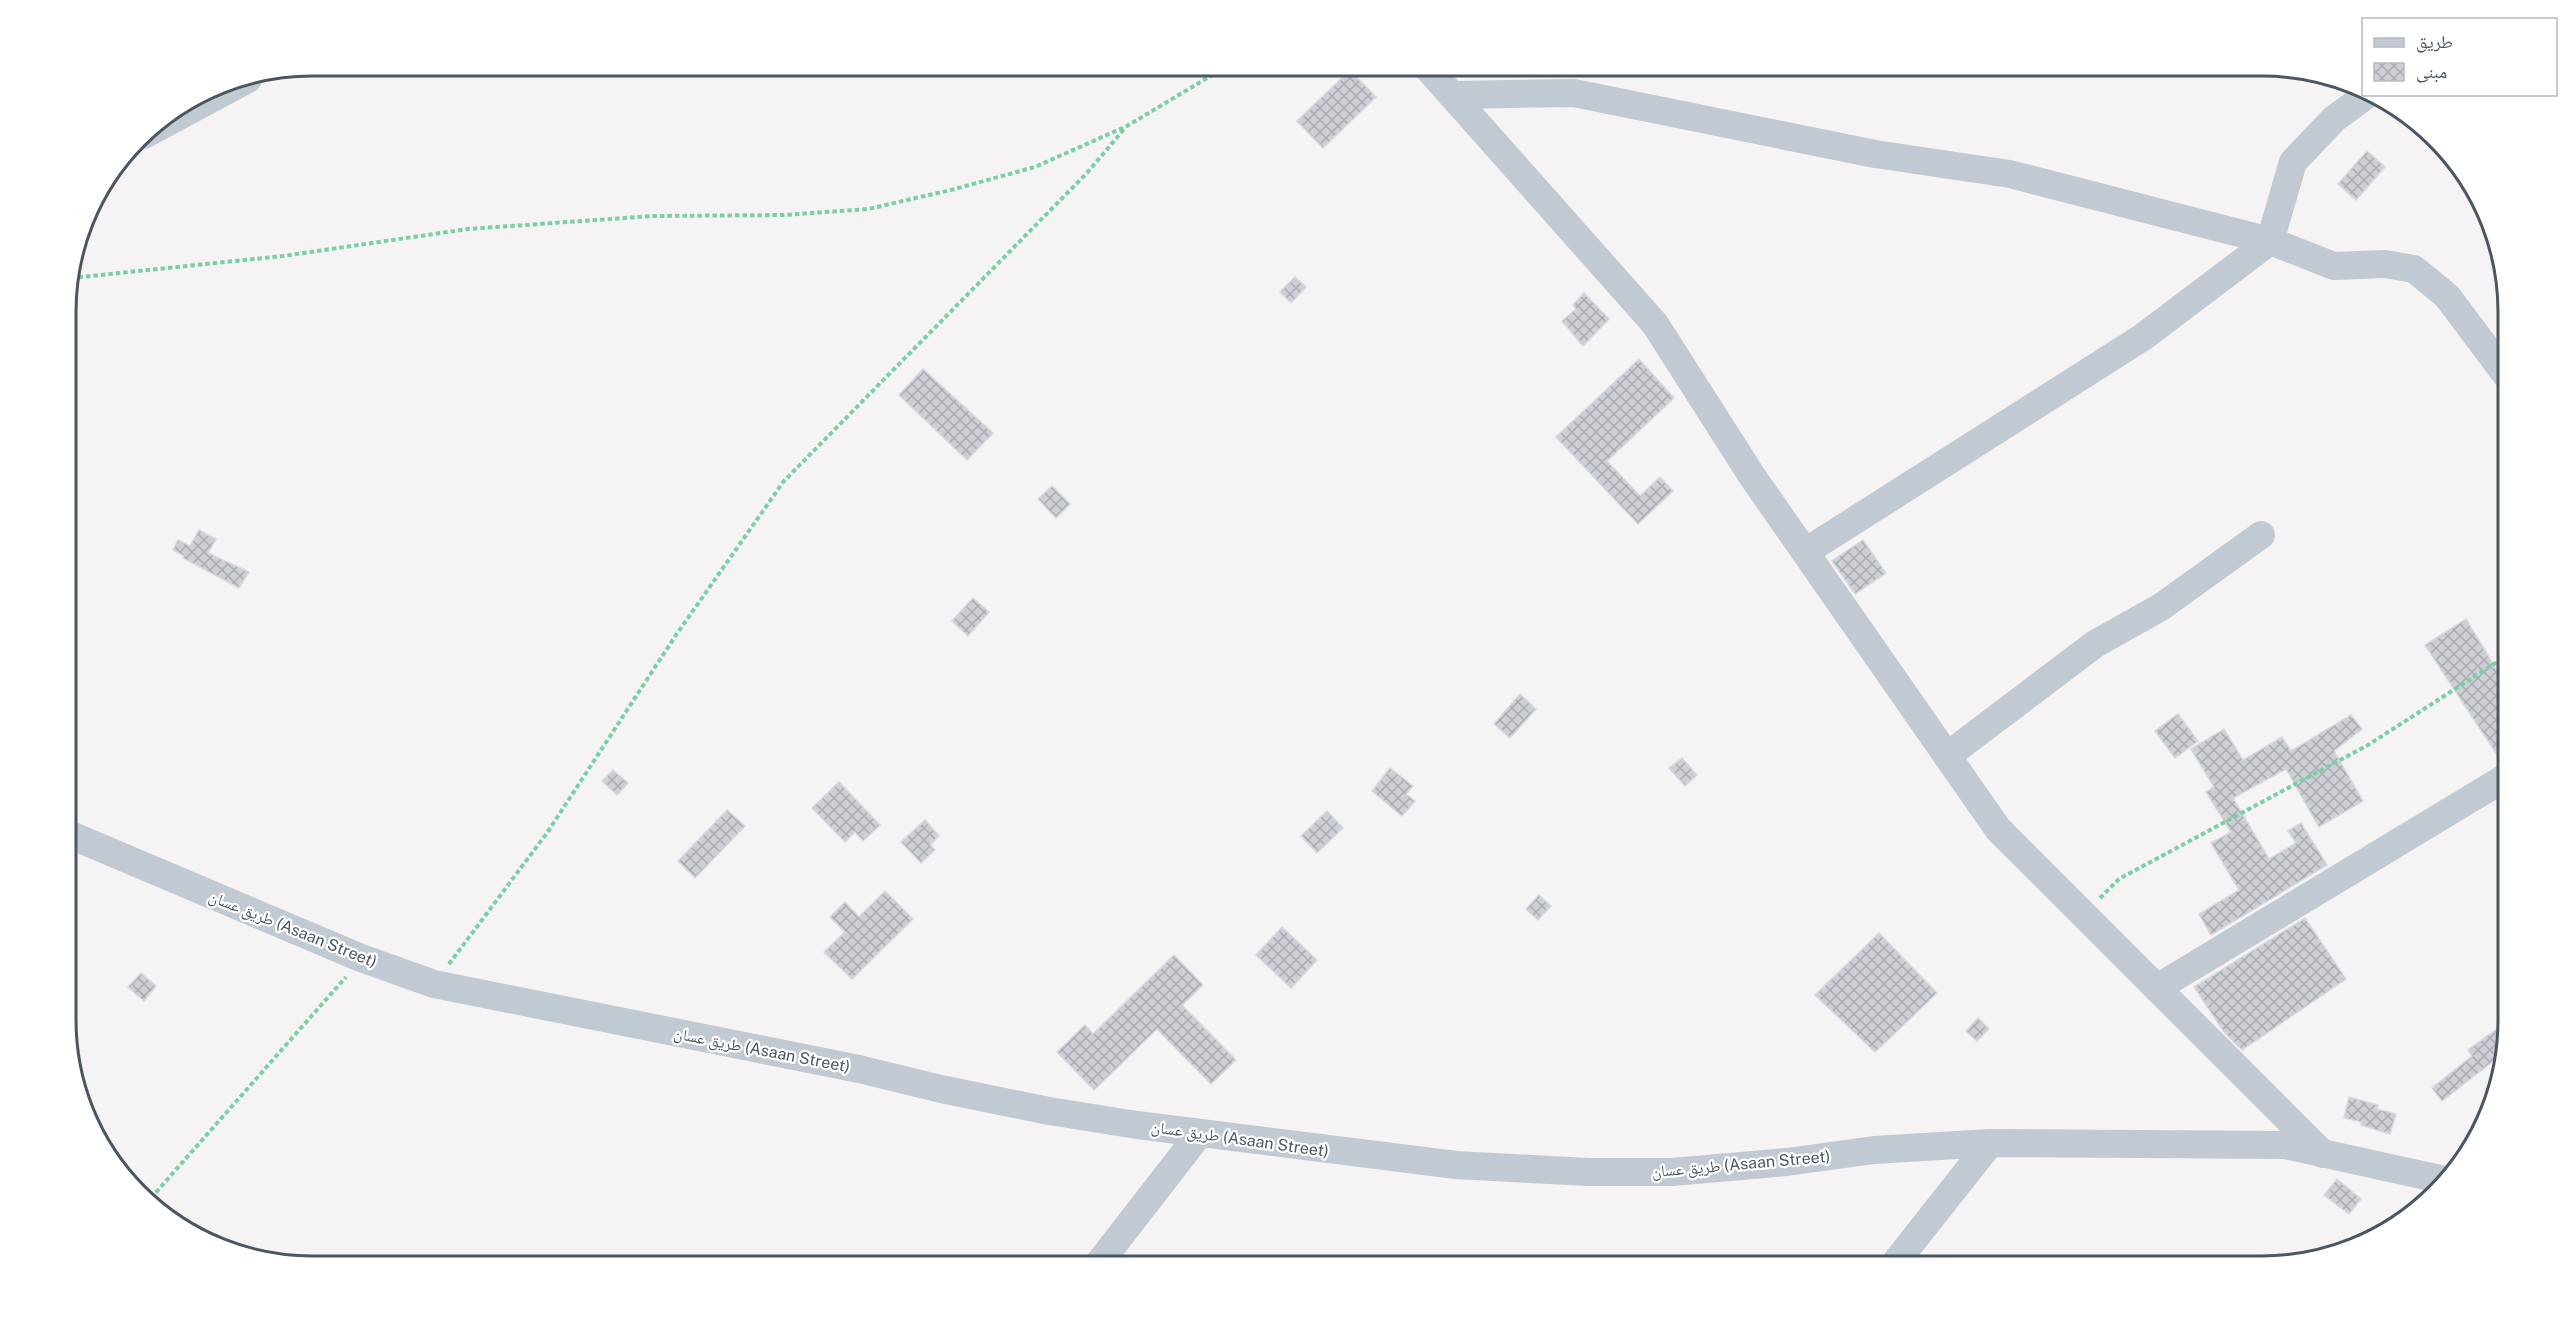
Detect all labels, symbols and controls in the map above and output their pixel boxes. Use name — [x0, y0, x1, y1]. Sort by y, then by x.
legend — [2362, 18, 2557, 96]
text: طريق — [2416, 31, 2453, 53]
text: مبنى — [2416, 61, 2447, 83]
street label: طريق عسان (Asaan Street) — [206, 887, 380, 972]
street label: طريق عسان (Asaan Street) — [672, 1024, 852, 1077]
street label: طريق عسان (Asaan Street) — [1150, 1117, 1330, 1162]
street label: طريق عسان (Asaan Street) — [1651, 1147, 1831, 1182]

